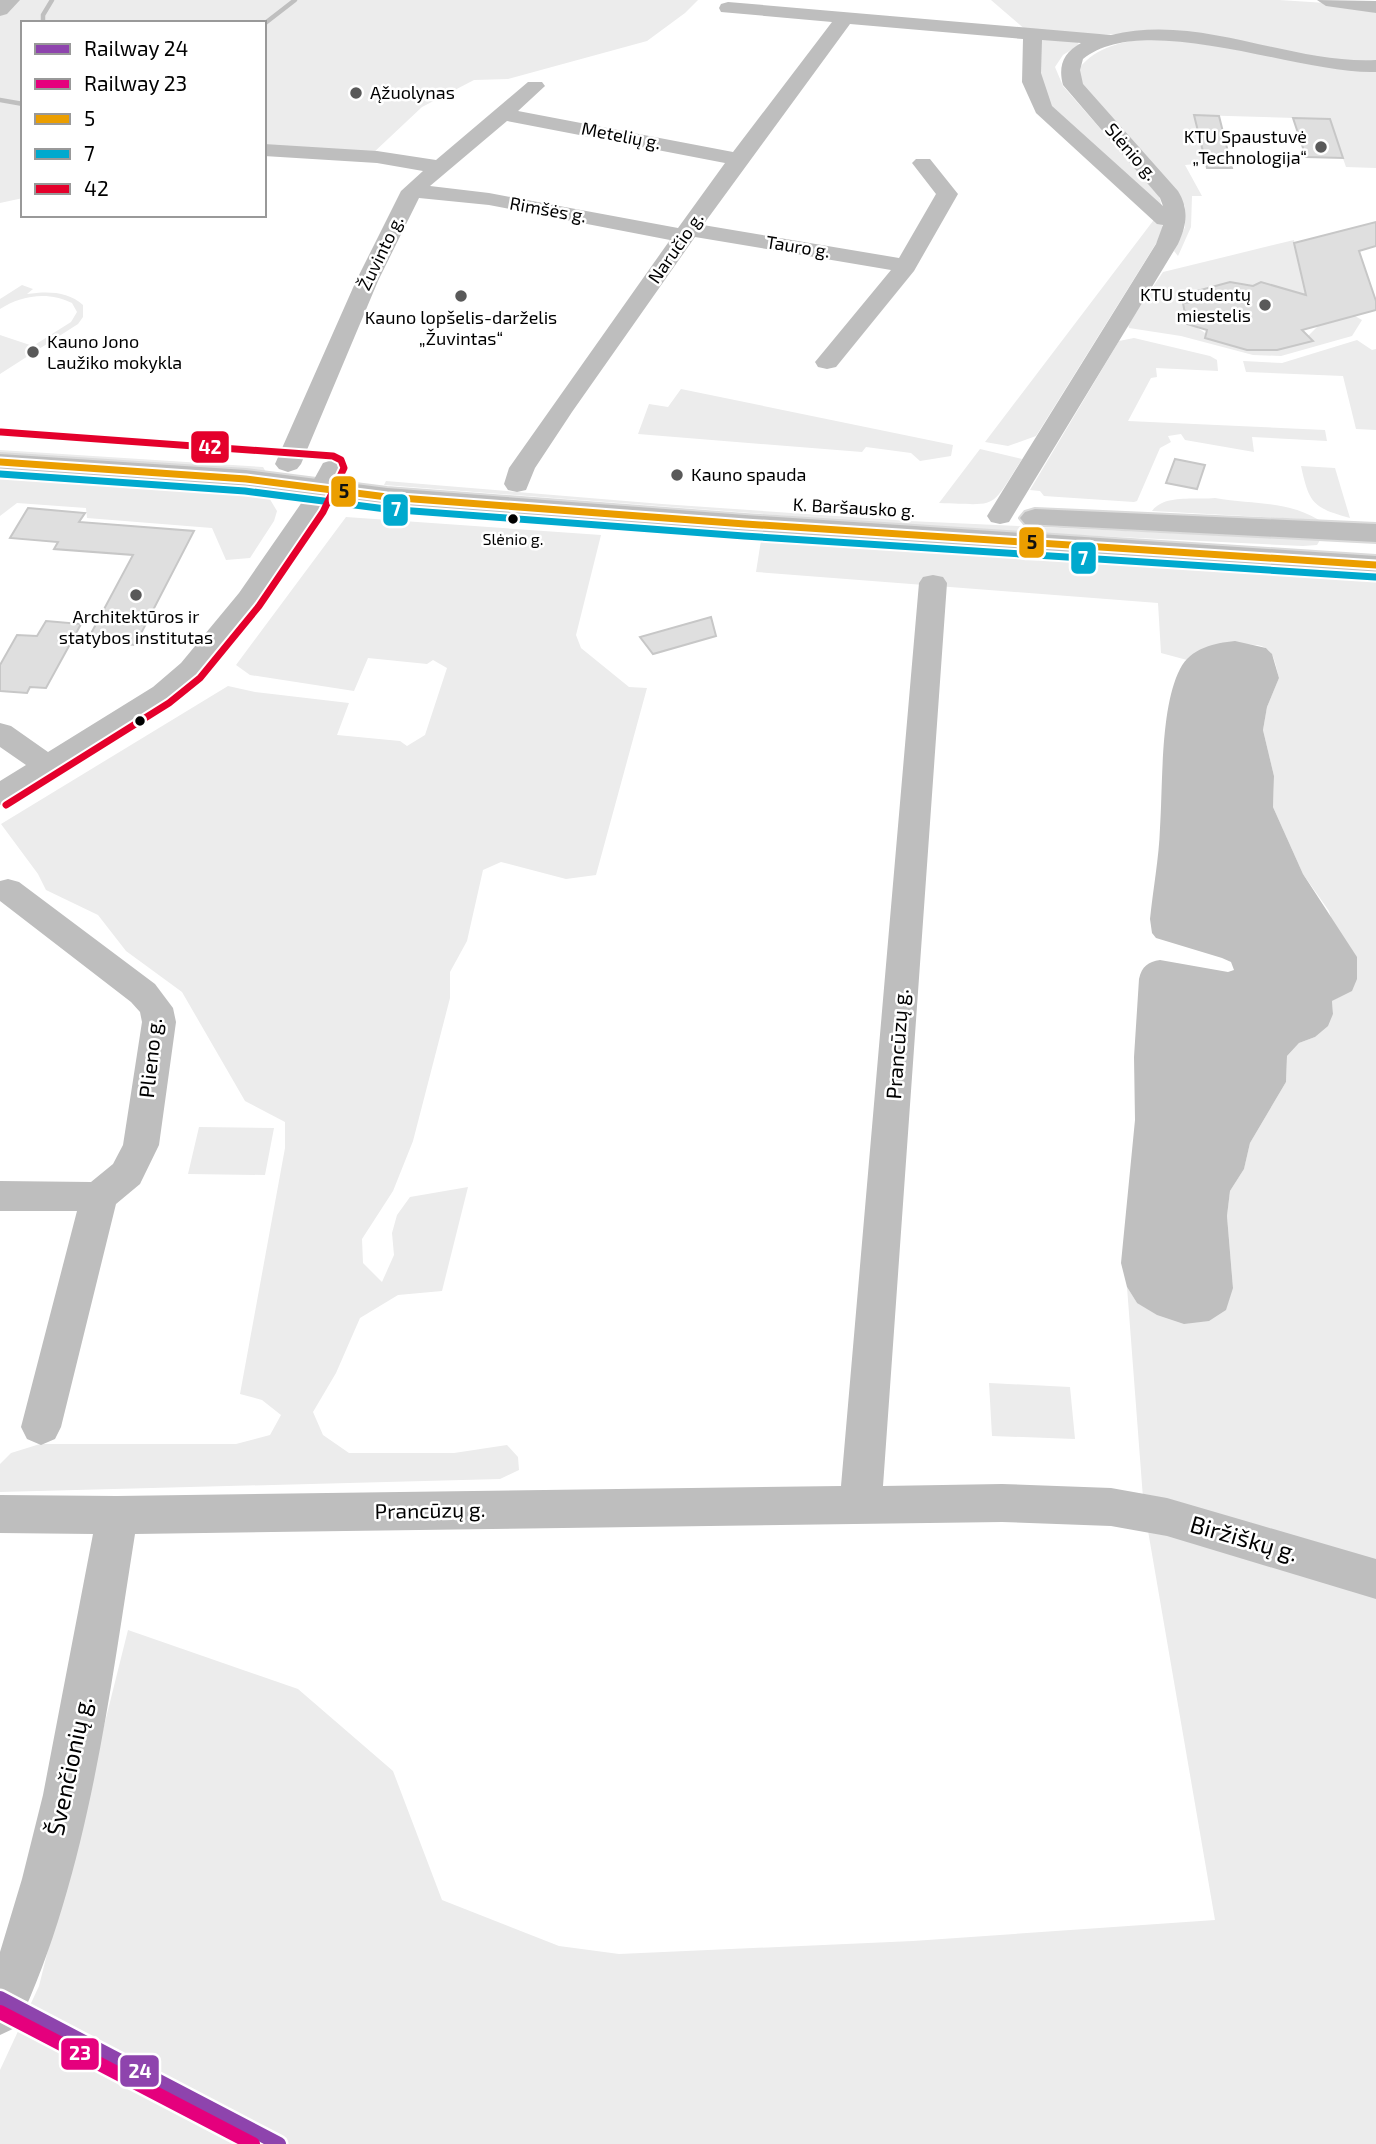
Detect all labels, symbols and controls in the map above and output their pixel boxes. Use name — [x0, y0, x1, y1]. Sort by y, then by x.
legend — [21, 21, 266, 217]
text: Railway 24 — [84, 35, 188, 60]
text: Railway 23 — [84, 70, 187, 95]
place label: Ąžuolynas — [370, 81, 455, 103]
marker: Ąžuolynas — [348, 85, 364, 101]
text: 5 — [84, 105, 95, 130]
street label: Metelių g. — [580, 117, 663, 153]
street label: Slėnio g. — [1101, 118, 1163, 184]
place label: KTU Spaustuvė „Technologija“ — [1184, 125, 1307, 168]
marker: KTU Spaustuvė „Technologija“ — [1313, 139, 1329, 155]
text: 7 — [84, 140, 95, 165]
text: 42 — [84, 175, 109, 200]
street label: Rimšės g. — [508, 191, 588, 227]
street label: Naručio g. — [643, 208, 708, 287]
street label: Žuvinto g. — [353, 212, 408, 293]
street label: Tauro g. — [765, 230, 832, 262]
place label: KTU studentų miestelis — [1140, 283, 1251, 326]
marker: Kauno lopšelis-darželis „Žuvintas“ — [453, 288, 469, 304]
marker: KTU studentų miestelis — [1257, 297, 1273, 313]
place label: Kauno lopšelis-darželis „Žuvintas“ — [365, 306, 557, 349]
place label: Kauno Jono Laužiko mokykla — [47, 330, 182, 373]
marker: Kauno Jono Laužiko mokykla — [25, 344, 41, 360]
line badge: 42 — [190, 430, 230, 464]
text: 42 — [198, 435, 222, 458]
place label: Kauno spauda — [691, 463, 806, 485]
marker: Kauno spauda — [669, 467, 685, 483]
line badge: 5 — [330, 475, 357, 508]
text: 5 — [339, 479, 349, 502]
line badge: 7 — [382, 493, 409, 527]
street label: K. Baršausko g. — [792, 493, 916, 521]
text: 7 — [391, 497, 401, 520]
marker: Slėnio g. — [506, 512, 520, 526]
line badge: 5 — [1018, 526, 1045, 559]
place label: Slėnio g. — [483, 529, 543, 548]
text: 5 — [1027, 530, 1037, 553]
line badge: 7 — [1070, 541, 1097, 575]
text: 7 — [1078, 546, 1088, 569]
marker: Architektūros ir statybos institutas — [128, 587, 144, 603]
place label: Architektūros ir statybos institutas — [59, 605, 213, 648]
unlabelled marker — [133, 714, 147, 728]
street label: Prancūzų g. — [880, 988, 913, 1100]
street label: Plieno g. — [133, 1017, 166, 1099]
street label: Prancūzų g. — [374, 1496, 486, 1523]
street label: Biržiškų g. — [1187, 1508, 1302, 1567]
street label: Švenčionių g. — [40, 1693, 97, 1838]
line badge: 23 — [60, 2037, 100, 2071]
text: 23 — [69, 2041, 91, 2064]
line badge: 24 — [119, 2054, 160, 2088]
text: 24 — [128, 2059, 152, 2082]

